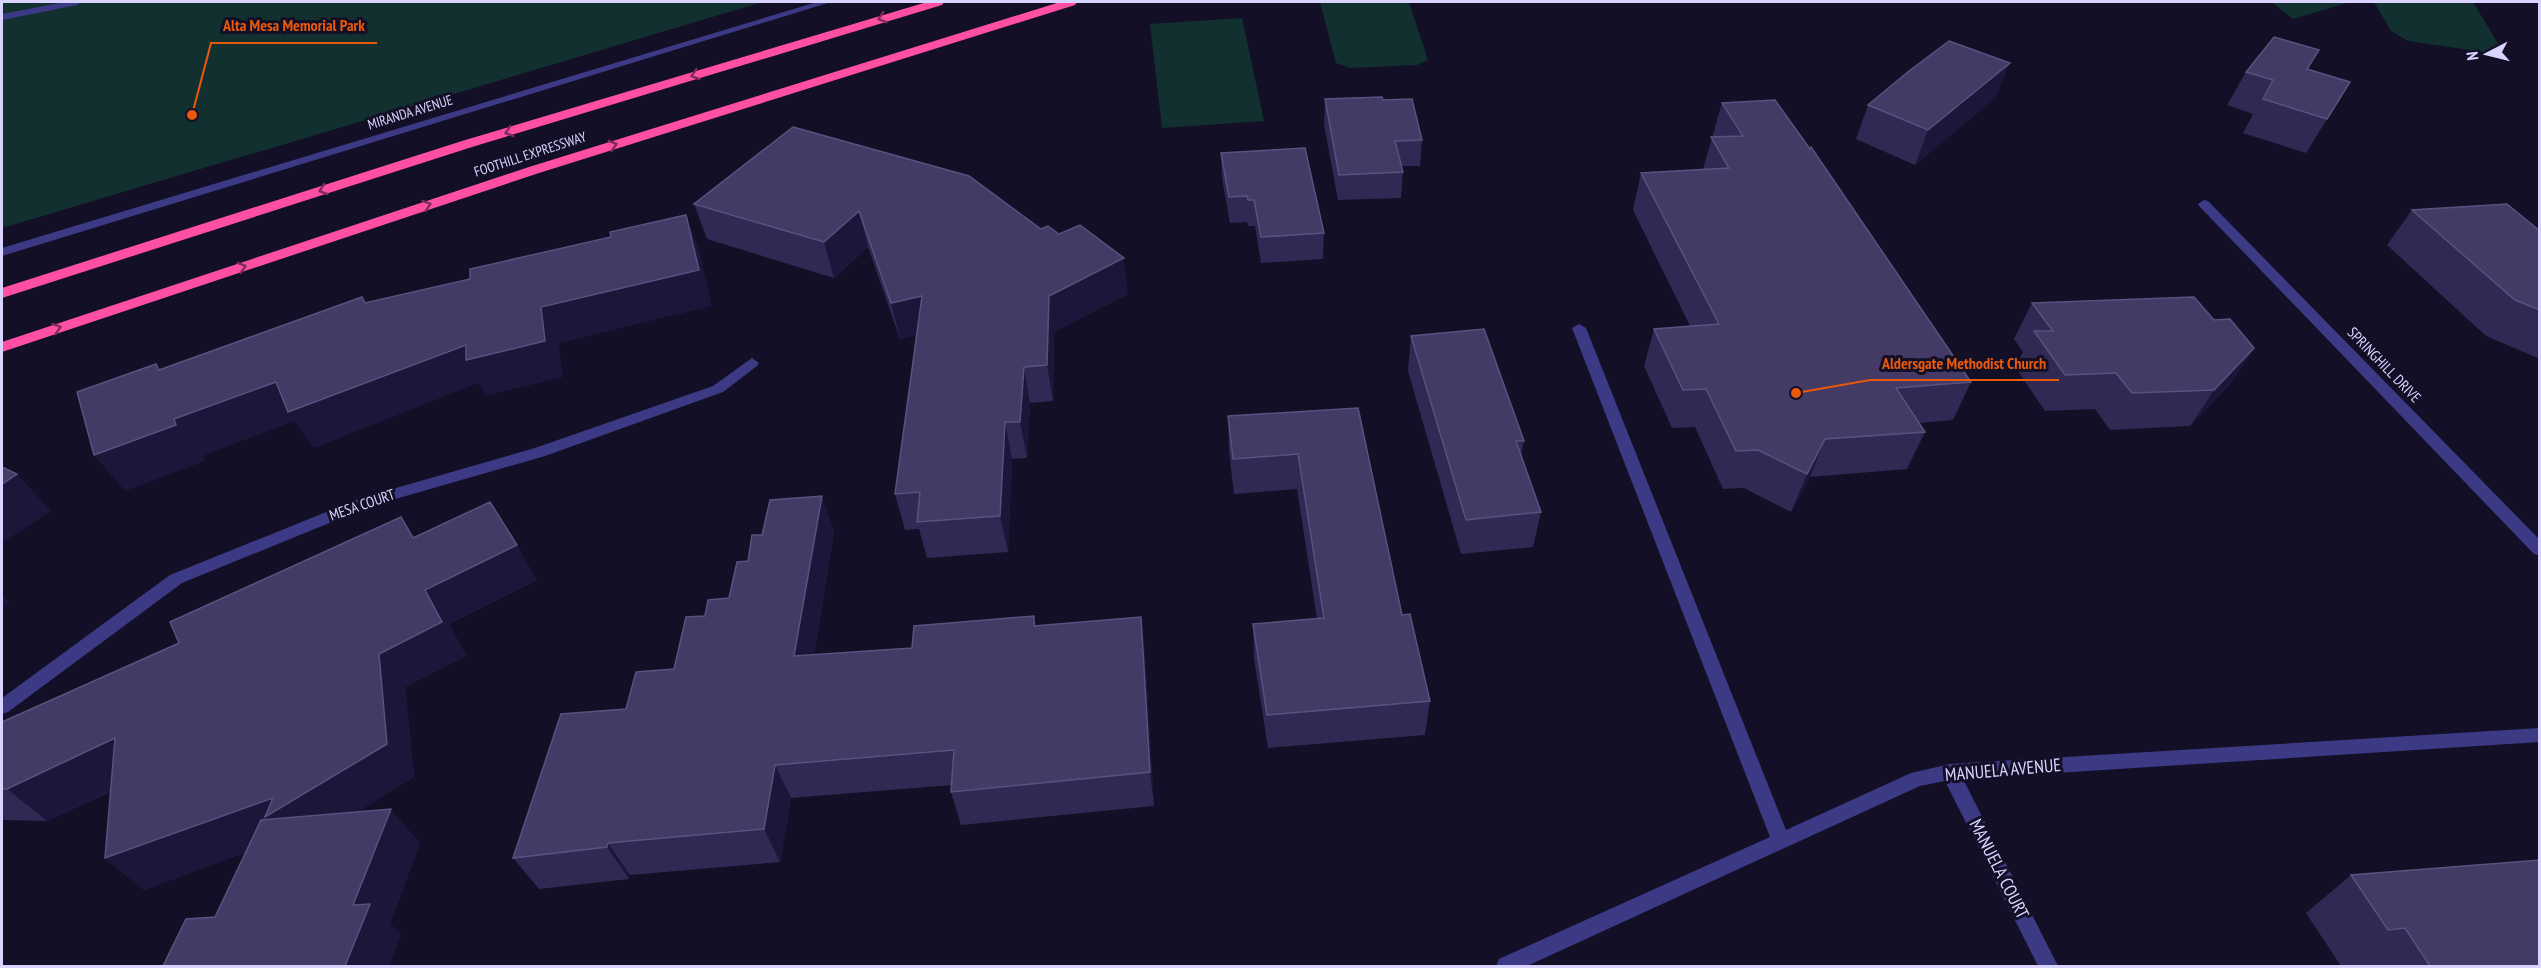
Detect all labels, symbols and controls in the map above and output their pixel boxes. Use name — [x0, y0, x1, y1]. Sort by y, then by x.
callout: Alta Mesa Memorial Park — [211, 9, 377, 43]
one-way arrow — [877, 11, 888, 24]
text: Alta Mesa Memorial Park — [222, 15, 365, 35]
north arrow — [2457, 24, 2517, 84]
text: N — [2462, 50, 2483, 61]
one-way arrow — [690, 68, 701, 80]
street label: MIRANDA AVENUE — [365, 91, 455, 133]
one-way arrow — [504, 125, 515, 137]
street label: FOOTHILL EXPRESSWAY — [472, 127, 589, 181]
one-way arrow — [607, 140, 618, 152]
one-way arrow — [318, 183, 329, 196]
one-way arrow — [421, 200, 432, 213]
one-way arrow — [236, 261, 247, 274]
one-way arrow — [51, 323, 62, 336]
street label: SPRINGHILL DRIVE — [2344, 323, 2425, 406]
callout: Aldersgate Methodist Church — [1870, 346, 2059, 380]
text: Aldersgate Methodist Church — [1881, 353, 2046, 373]
street label: MESA COURT — [327, 484, 397, 525]
street label: MANUELA AVENUE — [1944, 753, 2062, 786]
street label: MANUELA COURT — [1964, 815, 2034, 923]

